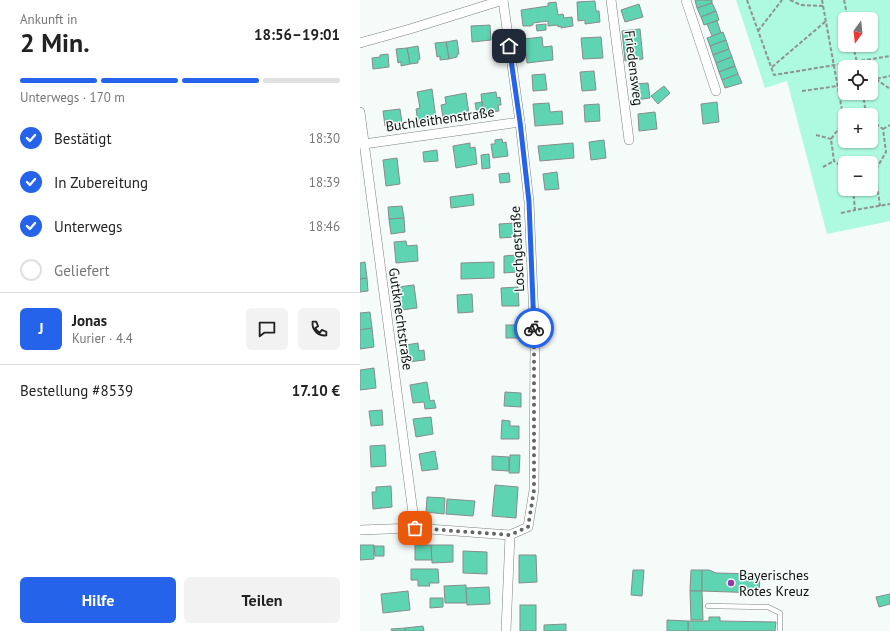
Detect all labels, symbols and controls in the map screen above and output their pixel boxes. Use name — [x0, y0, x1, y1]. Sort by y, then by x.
text: Ankunft in — [20, 11, 77, 28]
north arrow — [838, 12, 878, 52]
map controls — [838, 12, 878, 196]
text: 18:56–19:01 — [254, 25, 340, 44]
text: 2 Min. — [20, 26, 90, 59]
pin — [492, 29, 526, 63]
street label: Friedensweg — [620, 29, 648, 107]
icon: home — [498, 35, 520, 57]
button: locate — [838, 60, 878, 100]
text: Unterwegs · 170 m — [20, 89, 125, 106]
street label: Buchleithenstraße — [384, 102, 496, 136]
button: + — [838, 108, 878, 148]
icon: check — [20, 127, 42, 149]
text: Bestätigt — [54, 129, 111, 148]
text: 18:30 — [309, 130, 340, 147]
button: − — [838, 156, 878, 196]
icon: check — [20, 171, 42, 193]
text: In Zubereitung — [54, 173, 148, 192]
text: 18:39 — [309, 174, 340, 191]
street label: Loschgestraße — [506, 206, 528, 292]
icon: check — [20, 215, 42, 237]
text: Unterwegs — [54, 217, 122, 236]
text: 18:46 — [309, 218, 340, 235]
text: Geliefert — [54, 261, 110, 280]
street label: Guttknechtstraße — [385, 267, 417, 371]
button: chat — [246, 308, 288, 350]
button: phone — [298, 308, 340, 350]
courier — [514, 308, 554, 348]
text: Jonas — [72, 311, 107, 330]
icon: bike — [523, 317, 545, 339]
text: J — [38, 319, 44, 338]
text: Kurier · 4.4 — [72, 330, 133, 347]
text: Bestellung #8539 — [20, 381, 133, 400]
text: 17.10 € — [292, 381, 340, 400]
pin — [398, 511, 432, 545]
icon: bag — [404, 517, 426, 539]
place label: Bayerisches Rotes Kreuz — [739, 566, 809, 600]
button: Hilfe — [20, 577, 176, 623]
button: Teilen — [184, 577, 340, 623]
marker: Bayerisches Rotes Kreuz — [726, 578, 736, 588]

